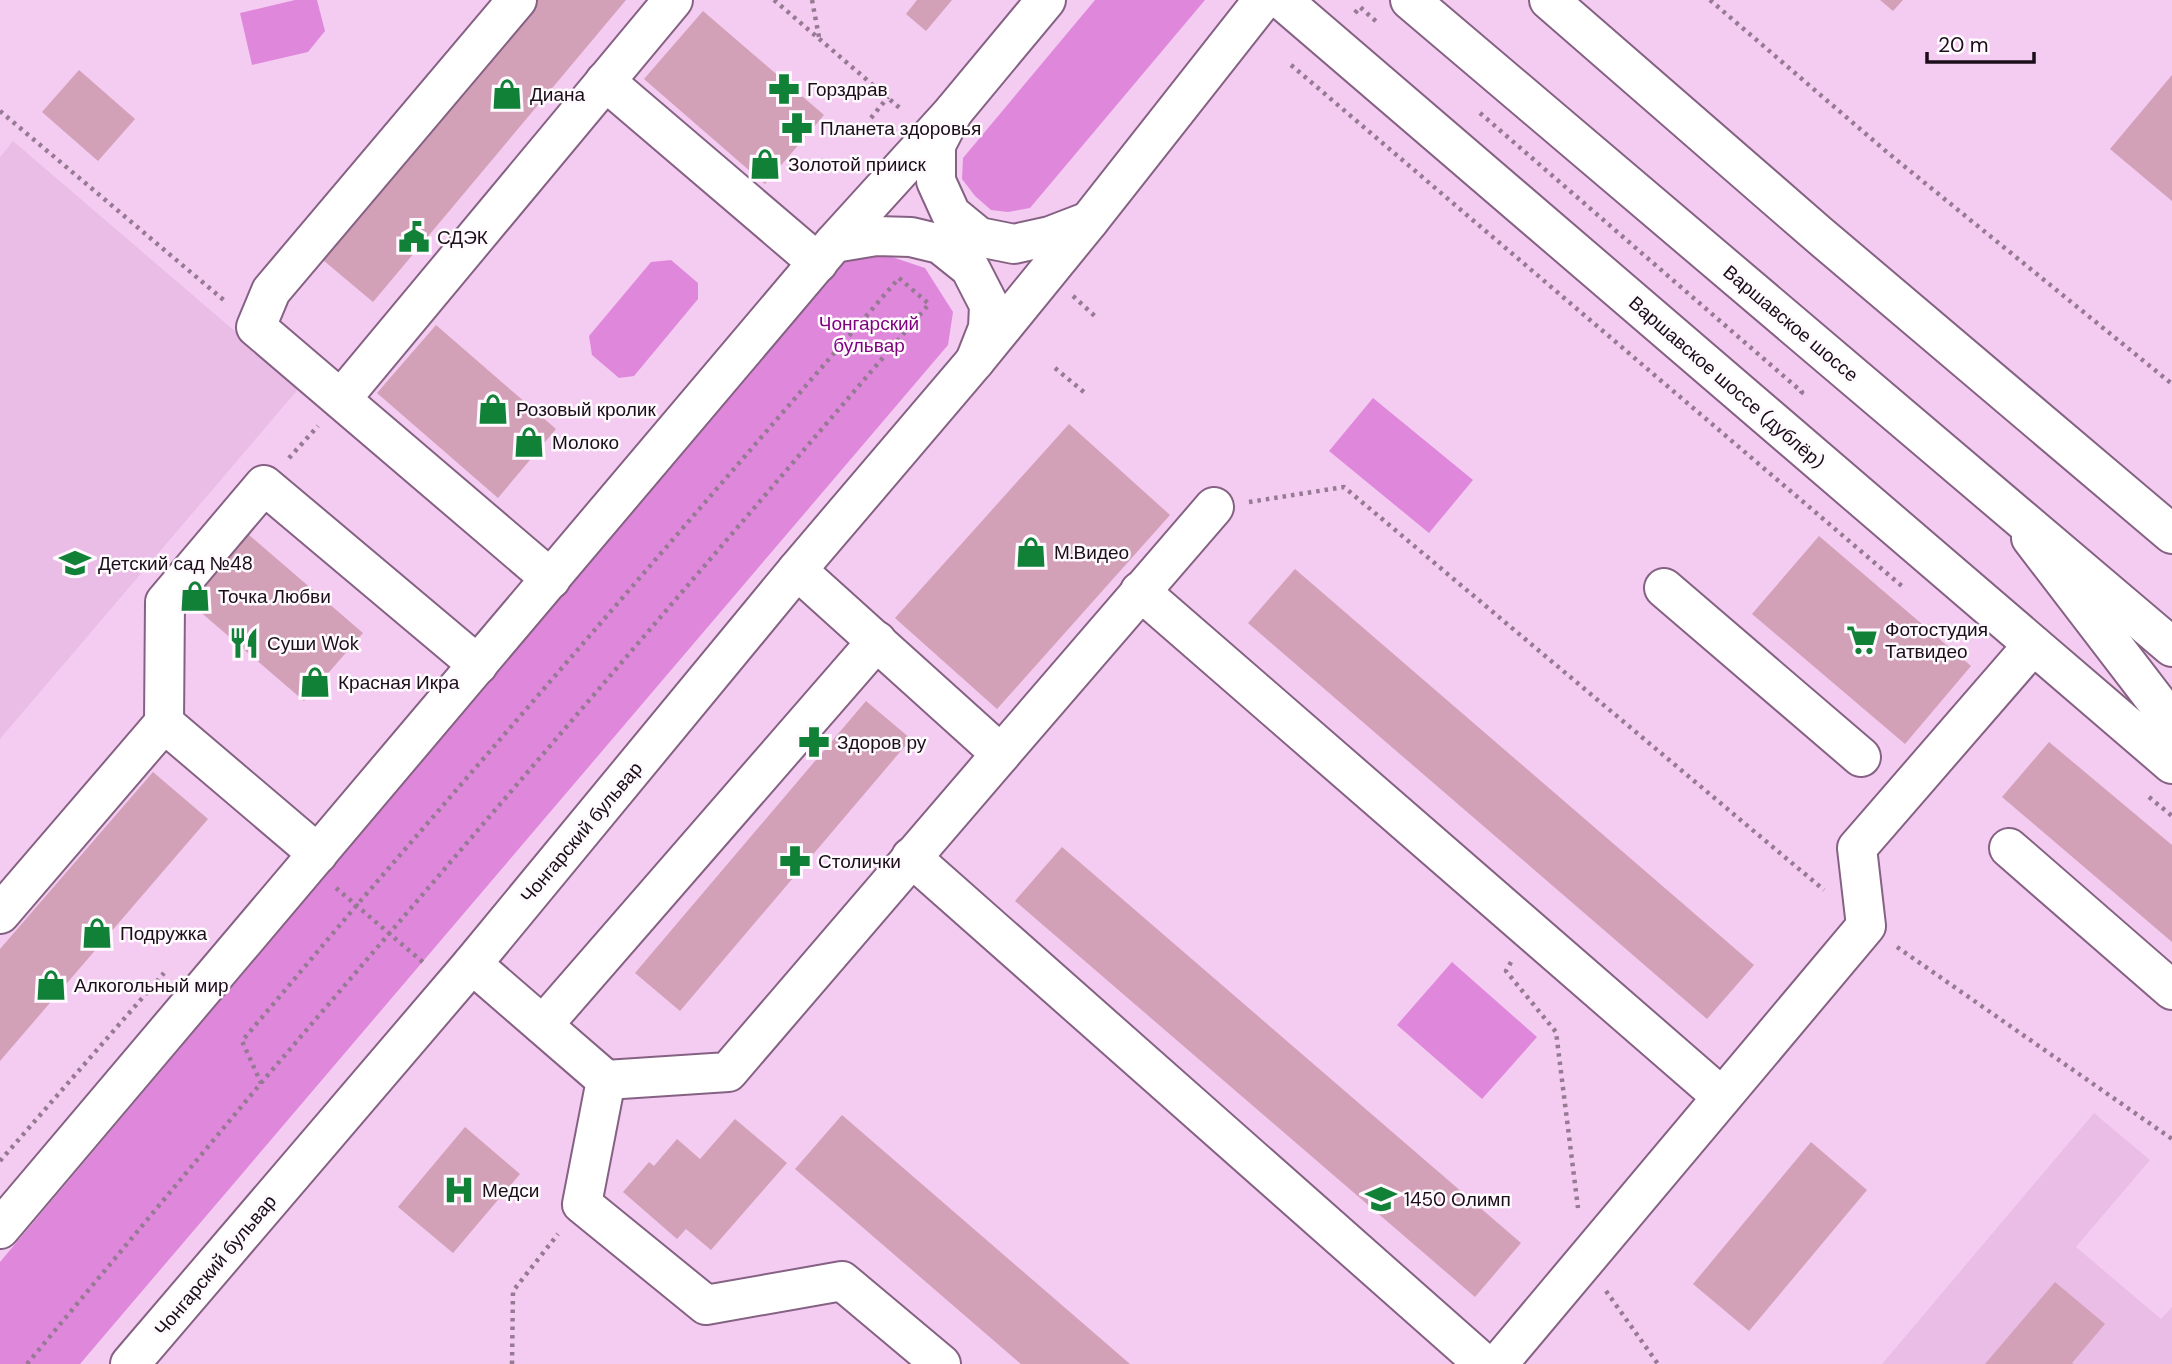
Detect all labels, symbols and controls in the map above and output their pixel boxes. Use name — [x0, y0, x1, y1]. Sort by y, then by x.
scale bar — [1927, 21, 2034, 65]
text: 20 m — [1938, 31, 1989, 59]
pharmacy icon: Горздрав — [767, 72, 801, 106]
shop icon: Диана — [490, 77, 524, 111]
place label: Горздрав — [807, 77, 888, 102]
place label: Диана — [530, 82, 586, 107]
pharmacy icon: Планета здоровья — [780, 111, 814, 145]
place label: Планета здоровья — [820, 116, 981, 141]
shop icon: Золотой прииск — [748, 147, 782, 181]
place label: Золотой прииск — [788, 152, 926, 177]
public building icon: СДЭК — [397, 220, 431, 254]
place label: СДЭК — [437, 225, 488, 250]
street label: Варшавское шоссе — [1718, 259, 1863, 387]
street label: Варшавское шоссе (дублёр) — [1624, 290, 1830, 474]
park label: Чонгарский бульвар — [819, 311, 919, 358]
shop icon: Розовый кролик — [476, 392, 510, 426]
place label: Розовый кролик — [516, 397, 656, 422]
shop icon: Молоко — [512, 425, 546, 459]
place label: Молоко — [552, 430, 619, 455]
shop icon: М.Видео — [1014, 535, 1048, 569]
place label: М.Видео — [1054, 540, 1129, 565]
school or university icon: Детский сад №48 — [58, 546, 92, 580]
place label: Детский сад №48 — [98, 551, 253, 576]
shop icon: Точка Любви — [178, 579, 212, 613]
place label: Точка Любви — [218, 584, 331, 609]
place label: Фотостудия Татвидео — [1885, 617, 1988, 664]
supermarket icon: Фотостудия Татвидео — [1845, 623, 1879, 657]
restaurant icon: Суши Wok — [227, 626, 261, 660]
place label: Суши Wok — [267, 631, 360, 656]
shop icon: Красная Икра — [298, 665, 332, 699]
place label: Красная Икра — [338, 670, 460, 695]
pharmacy icon: Здоров ру — [797, 725, 831, 759]
place label: Здоров ру — [837, 730, 927, 755]
street label: Чонгарский бульвар — [515, 756, 648, 908]
pharmacy icon: Столички — [778, 844, 812, 878]
place label: Столички — [818, 849, 901, 874]
shop icon: Подружка — [80, 916, 114, 950]
place label: Подружка — [120, 921, 207, 946]
shop icon: Алкогольный мир — [34, 968, 68, 1002]
place label: Алкогольный мир — [74, 973, 229, 998]
hospital icon: Медси — [442, 1173, 476, 1207]
place label: Медси — [482, 1178, 539, 1203]
school or university icon: 1450 Олимп — [1364, 1182, 1398, 1216]
place label: 1450 Олимп — [1404, 1187, 1511, 1212]
street label: Чонгарский бульвар — [149, 1189, 282, 1341]

